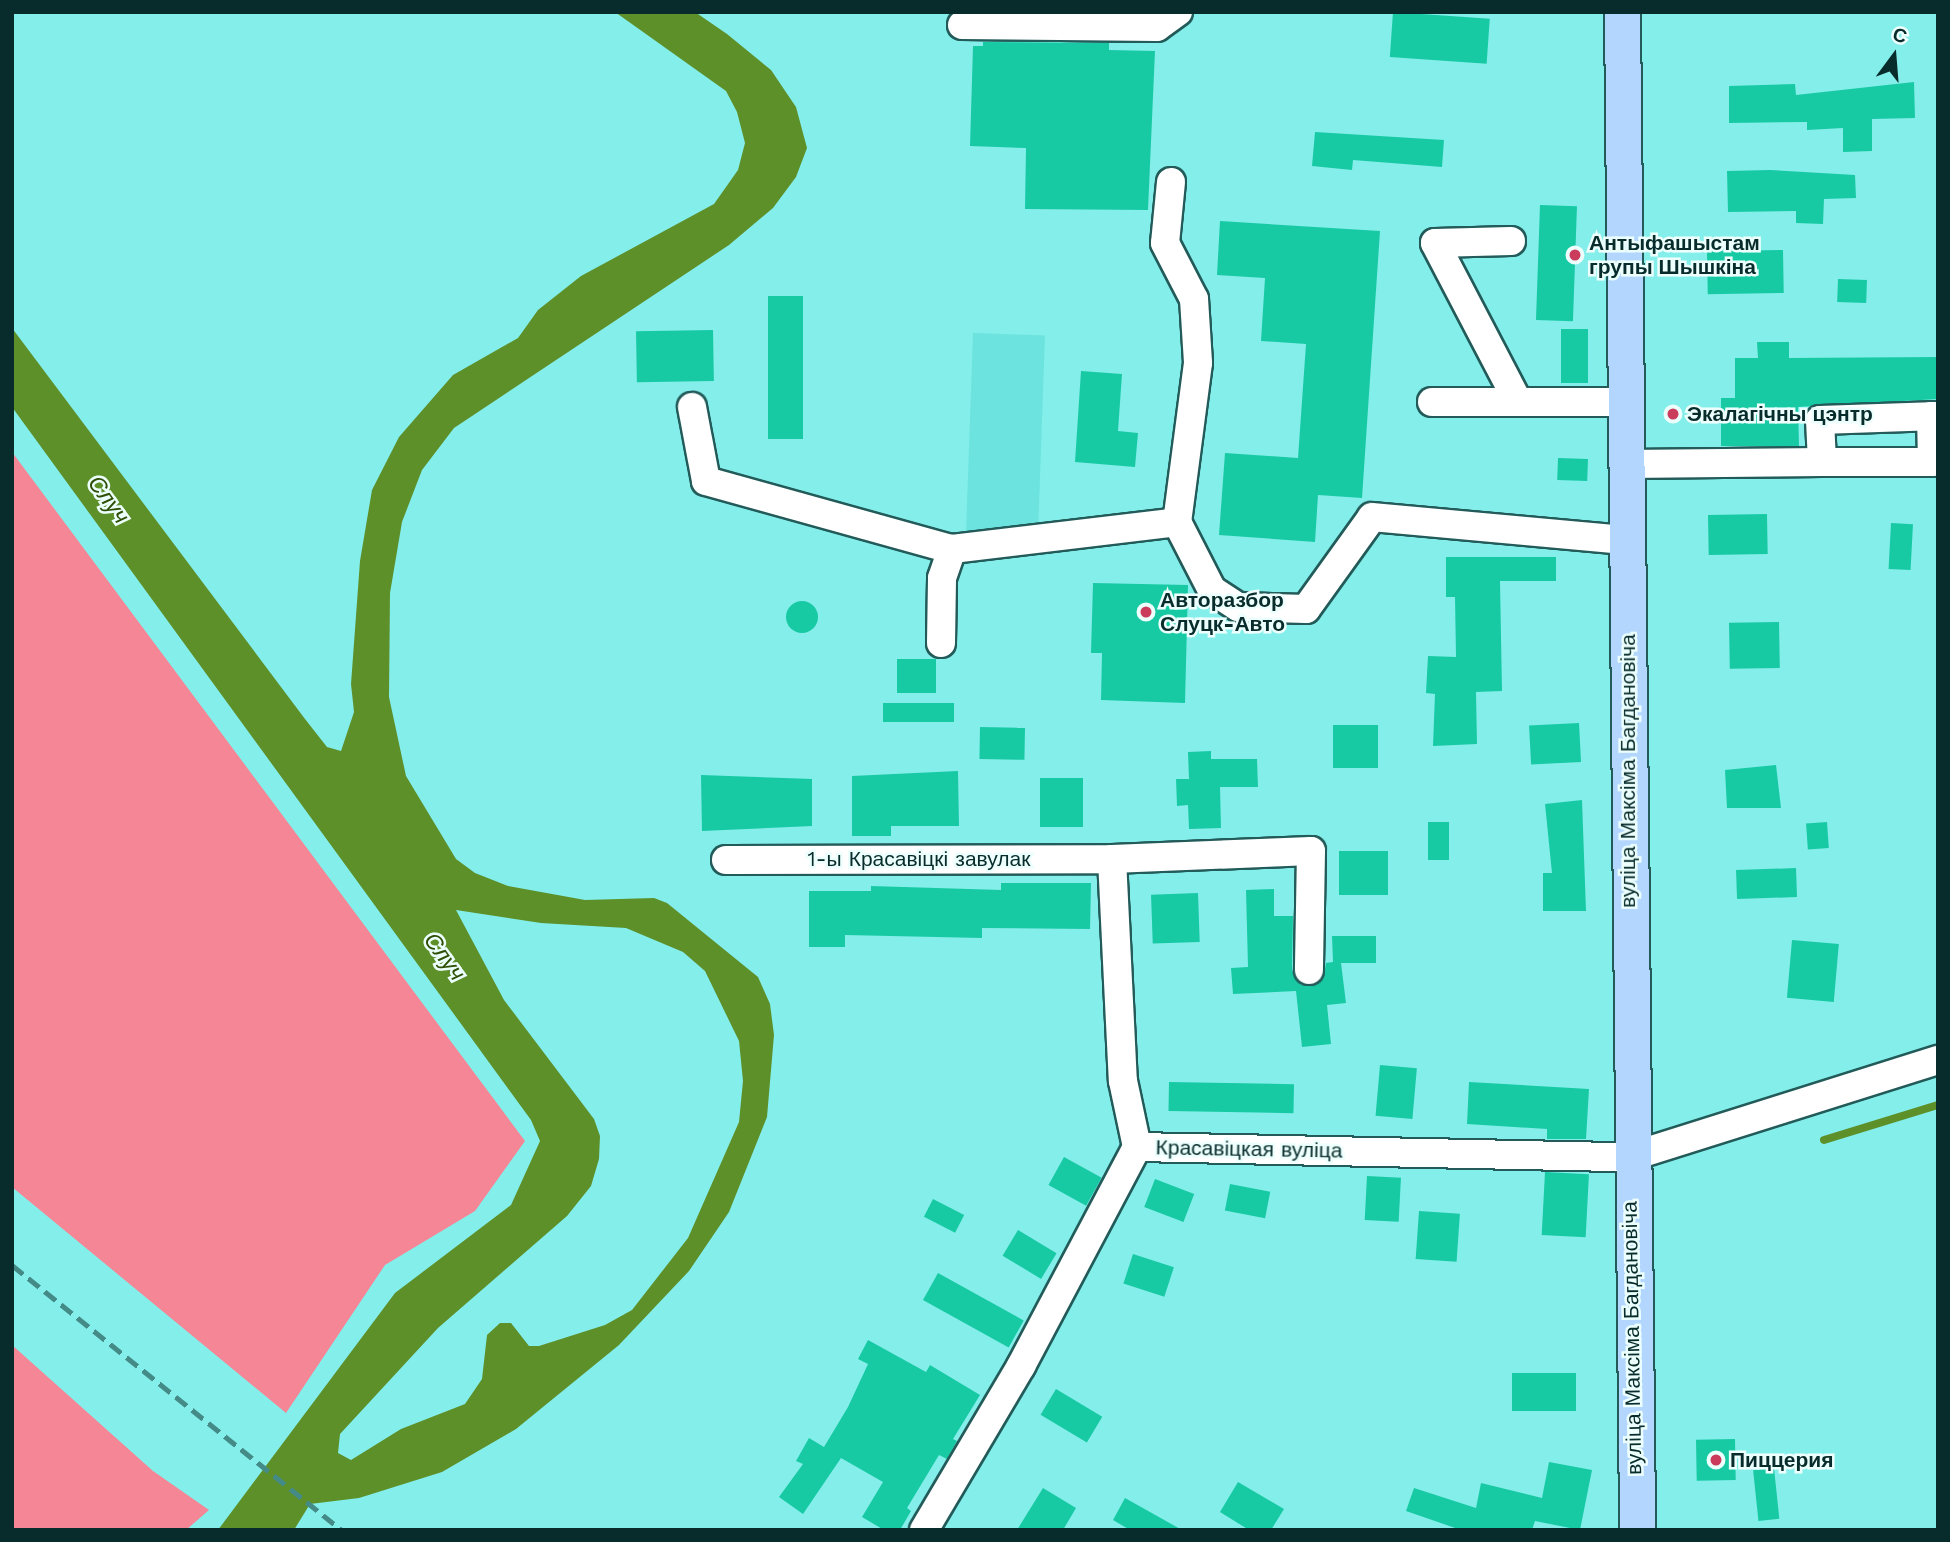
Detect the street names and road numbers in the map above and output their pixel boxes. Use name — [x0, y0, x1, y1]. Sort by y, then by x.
street label: вуліца Максіма Багдановіча — [1615, 634, 1641, 908]
street label: 1-ы Красавіцкі завулак — [808, 846, 1030, 872]
street label: Красавіцкая вуліца — [1155, 1135, 1343, 1163]
street label: вуліца Максіма Багдановіча — [1617, 1201, 1647, 1475]

